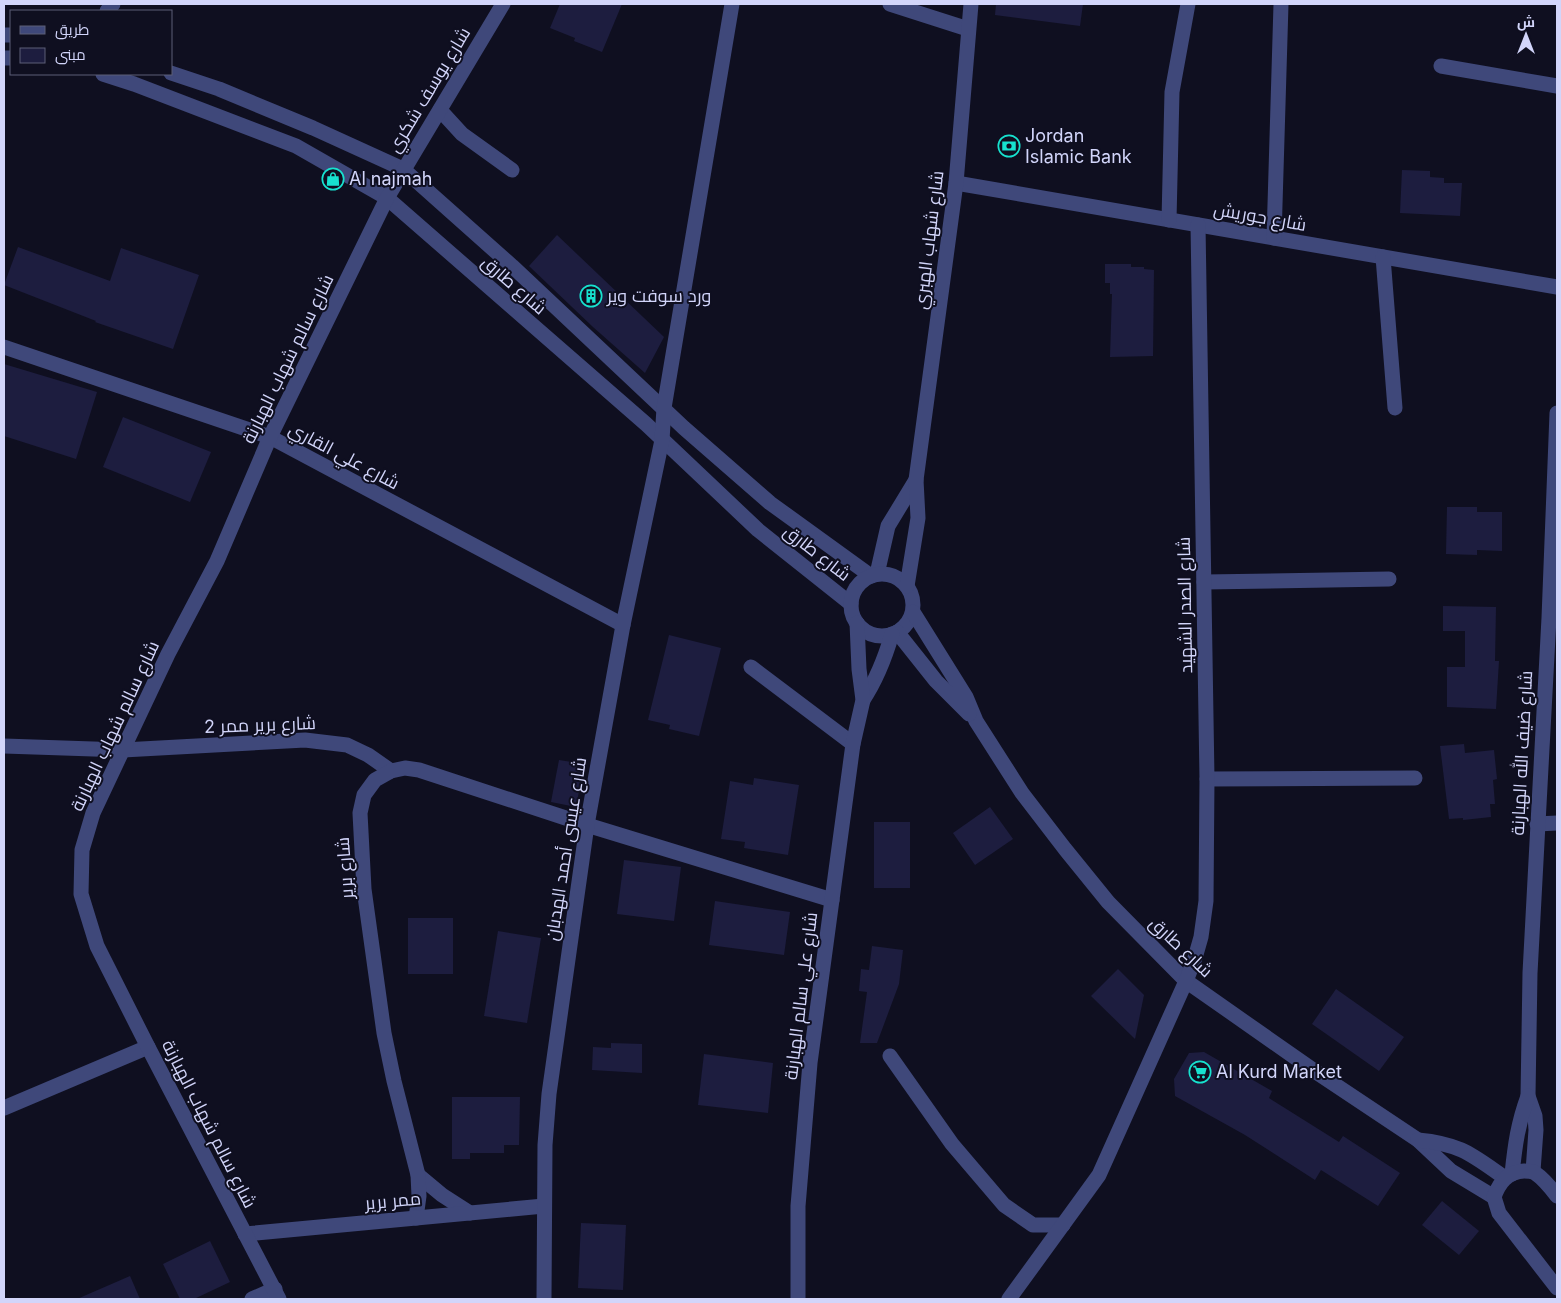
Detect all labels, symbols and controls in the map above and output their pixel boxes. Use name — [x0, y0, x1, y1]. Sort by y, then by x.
legend — [10, 10, 172, 75]
north arrow — [1501, 10, 1551, 60]
text: ش — [1517, 13, 1535, 31]
text: طريق — [55, 20, 89, 40]
street label: شارع يوسف شكري — [383, 23, 478, 158]
text: مبنى — [55, 45, 86, 65]
place label: Jordan Islamic Bank — [1025, 125, 1132, 167]
bank icon: Jordan Islamic Bank — [997, 134, 1021, 158]
shop icon: Al najmah — [321, 167, 345, 191]
place label: Al najmah — [349, 168, 432, 189]
street label: شارع شهاب الهبري — [910, 169, 951, 311]
street label: شارع جوريش — [1212, 198, 1308, 237]
street label: شارع طارق — [476, 251, 551, 320]
street label: شارع سالم شهاب الهبارنة — [237, 271, 339, 448]
building icon: ورد سوفت وير — [579, 284, 603, 308]
place label: ورد سوفت وير — [606, 285, 711, 307]
street label: شارع علي القاري — [284, 418, 403, 497]
street label: شارع طارق — [779, 520, 855, 587]
street label: شارع الصدر الشهيد — [1173, 537, 1198, 673]
street label: شارع سالم شهاب الهبارنة — [66, 637, 165, 815]
street label: شارع ضيف الله الهبارنة — [1506, 670, 1538, 836]
street label: شارع برير ممر 2 — [204, 712, 316, 739]
street label: شارع عيسى أحمد الهدبان — [541, 756, 592, 943]
street label: شارع برير — [332, 836, 359, 901]
street label: شارع علي سالم الهبارنة — [780, 911, 825, 1082]
street label: شارع طارق — [1144, 912, 1217, 983]
street label: شارع سالم شهاب الهبارنة — [156, 1036, 261, 1212]
supermarket icon: Al Kurd Market — [1188, 1060, 1212, 1084]
place label: Al Kurd Market — [1216, 1061, 1342, 1082]
street label: ممر برير — [363, 1188, 422, 1214]

